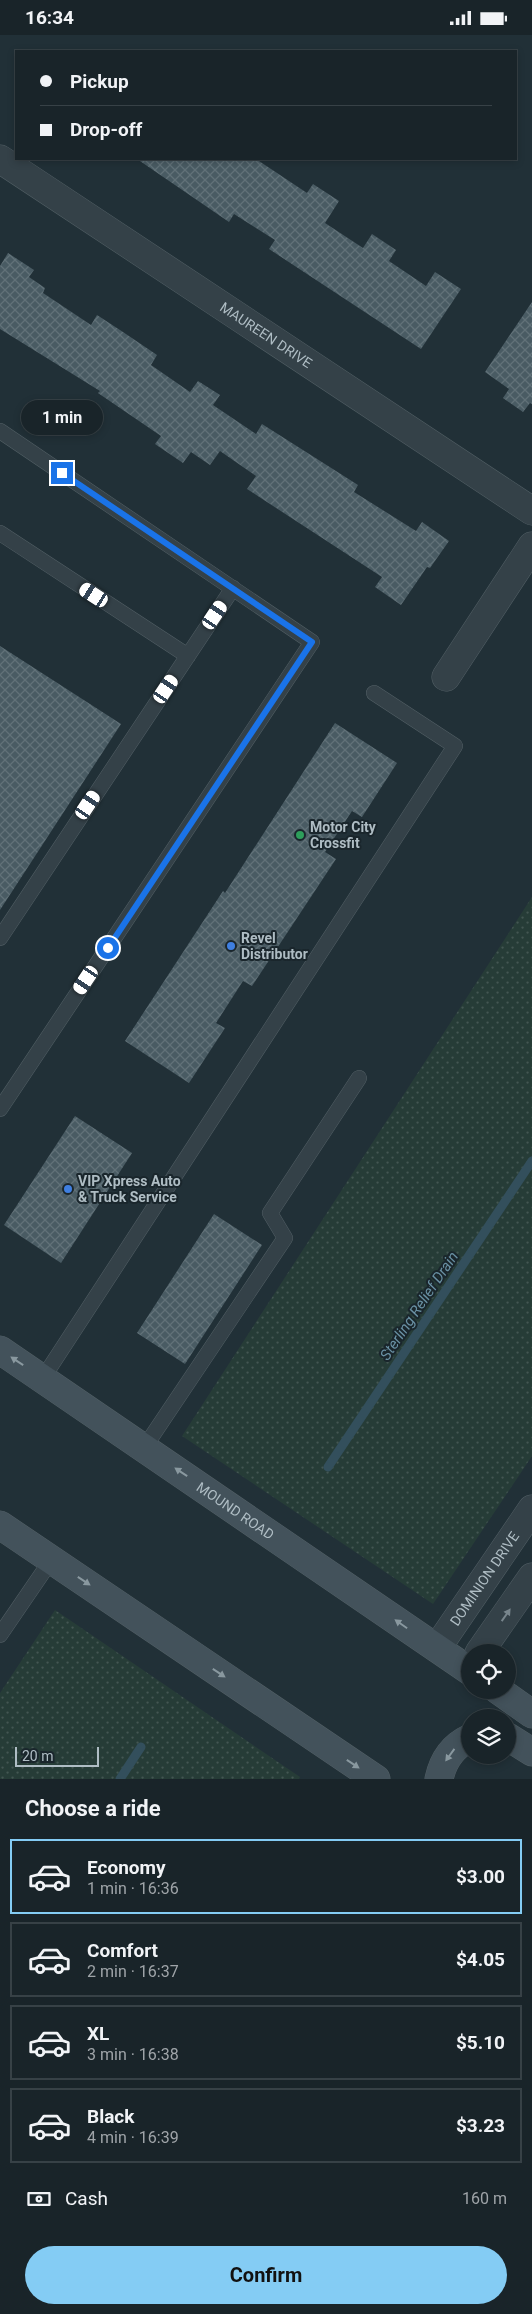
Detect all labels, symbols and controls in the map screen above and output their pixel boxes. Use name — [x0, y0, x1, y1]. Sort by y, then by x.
text: 16:34 — [25, 6, 74, 29]
text: Pickup — [70, 70, 129, 93]
text: Drop-off — [70, 118, 142, 141]
street label: MAUREEN DRIVE — [217, 299, 315, 371]
callout: 1 min — [21, 401, 103, 435]
text: 1 min — [42, 408, 82, 427]
route end — [51, 462, 73, 484]
car — [77, 581, 110, 609]
car — [200, 598, 229, 632]
car — [151, 672, 180, 706]
car — [73, 788, 102, 822]
place label: Motor City Crossfit — [310, 819, 377, 851]
marker: Motor City Crossfit — [294, 829, 306, 841]
place label: Revel Distributor — [241, 930, 308, 962]
route start — [97, 937, 119, 959]
marker: Revel Distributor — [225, 940, 237, 952]
car — [71, 963, 100, 997]
place label: VIP Xpress Auto & Truck Service — [78, 1173, 181, 1205]
marker: VIP Xpress Auto & Truck Service — [62, 1183, 74, 1195]
water label: Sterling Relief Drain — [376, 1248, 462, 1364]
one-way arrow — [10, 1356, 24, 1366]
one-way arrow — [174, 1467, 187, 1477]
street label: MOUND ROAD — [194, 1479, 277, 1543]
street label: DOMINION DRIVE — [447, 1529, 522, 1629]
one-way arrow — [77, 1577, 91, 1586]
one-way arrow — [501, 1608, 511, 1622]
one-way arrow — [394, 1619, 408, 1629]
map controls — [461, 1644, 516, 1764]
button: locate — [461, 1644, 516, 1699]
one-way arrow — [212, 1668, 226, 1677]
button: layers — [461, 1709, 516, 1764]
scale bar — [15, 1744, 99, 1767]
text: 20 m — [22, 1748, 54, 1764]
one-way arrow — [445, 1748, 455, 1762]
one-way arrow — [347, 1759, 360, 1769]
text: Choose a ride — [25, 1796, 161, 1821]
icon: car — [27, 1854, 72, 1899]
text: Economy — [87, 1856, 166, 1879]
text: $3.00 — [456, 1865, 505, 1888]
text: 1 min · 16:36 — [87, 1879, 179, 1898]
icon: car — [27, 1937, 72, 1982]
text: Comfort — [87, 1939, 158, 1962]
text: $4.05 — [456, 1948, 505, 1971]
text: 2 min · 16:37 — [87, 1962, 179, 1981]
icon: car — [27, 2020, 72, 2065]
text: XL — [87, 2022, 109, 2045]
text: $5.10 — [456, 2031, 505, 2054]
text: 3 min · 16:38 — [87, 2045, 179, 2064]
icon: car — [27, 2103, 72, 2148]
text: Black — [87, 2105, 134, 2128]
text: $3.23 — [456, 2114, 505, 2137]
text: 4 min · 16:39 — [87, 2128, 179, 2147]
icon: cash — [25, 2185, 53, 2213]
text: Cash — [65, 2187, 108, 2210]
text: 160 m — [462, 2189, 507, 2208]
button: Confirm — [25, 2246, 507, 2304]

